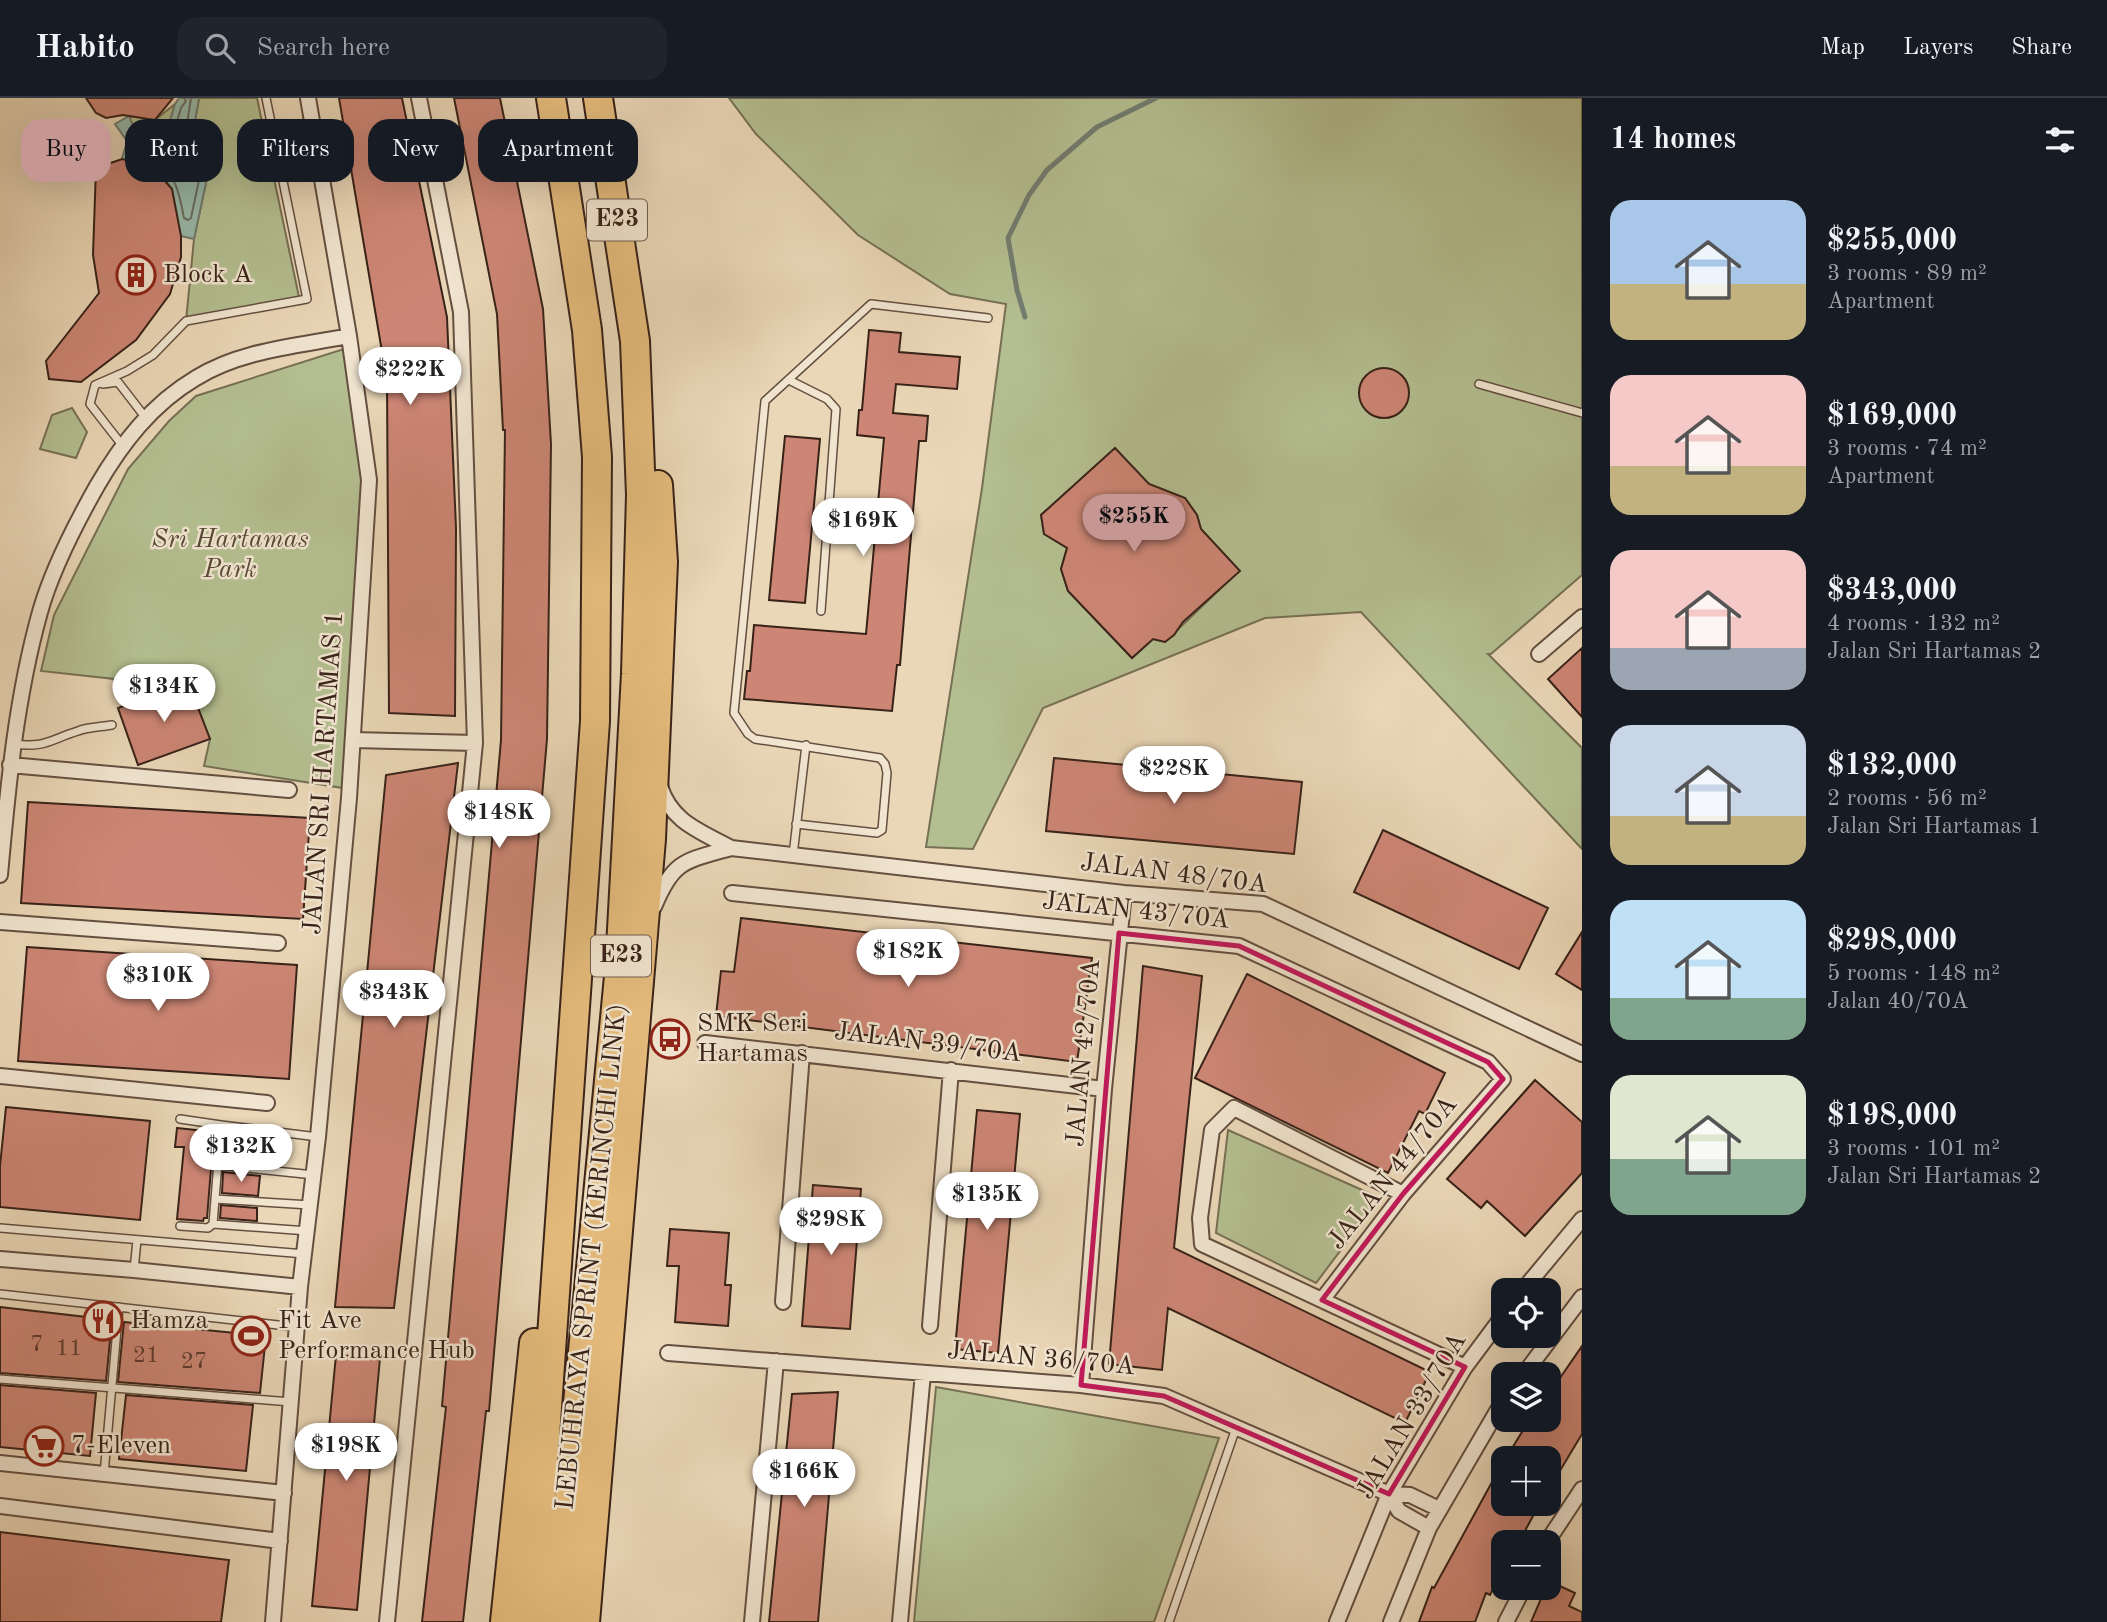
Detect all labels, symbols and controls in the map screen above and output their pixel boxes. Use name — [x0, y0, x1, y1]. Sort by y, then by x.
search box — [177, 17, 667, 80]
icon: search — [201, 29, 239, 67]
text: Habito — [35, 32, 135, 65]
text: Search here — [257, 35, 390, 61]
text: Map — [1821, 36, 1865, 60]
text: Layers — [1903, 36, 1973, 60]
text: Share — [2011, 36, 2072, 60]
chip: Buy — [21, 119, 111, 182]
chip: Rent — [125, 119, 223, 182]
chip: Filters — [237, 119, 354, 182]
chip: New — [368, 119, 464, 182]
chip: Apartment — [478, 119, 638, 182]
icon: filters — [2041, 121, 2079, 159]
text: 14 homes — [1610, 125, 1736, 155]
road number: E23 — [587, 199, 647, 240]
text: $255,000 — [1827, 226, 1957, 256]
icon: home — [1666, 228, 1750, 312]
building icon: Block A — [115, 254, 157, 296]
place label: Block A — [163, 262, 253, 288]
text: 3 rooms · 89 m² — [1827, 262, 1987, 285]
text: Apartment — [1827, 290, 1935, 313]
pin: $222K — [361, 348, 459, 407]
text: $222K — [374, 358, 446, 381]
text: $169,000 — [1827, 401, 1957, 431]
icon: home — [1666, 403, 1750, 487]
text: 3 rooms · 74 m² — [1827, 437, 1987, 460]
text: Apartment — [1827, 465, 1935, 488]
pin: $255K — [1085, 494, 1183, 554]
pin: $169K — [814, 498, 912, 558]
text: $255K — [1098, 505, 1170, 528]
text: $169K — [827, 509, 899, 532]
park label: Sri Hartamas Park — [151, 527, 309, 583]
text: $343,000 — [1827, 576, 1957, 606]
icon: home — [1666, 578, 1750, 662]
street label: JALAN SRI HARTAMAS 1 — [300, 610, 348, 936]
text: 4 rooms · 132 m² — [1827, 612, 2000, 635]
text: Jalan Sri Hartamas 2 — [1827, 640, 2041, 663]
pin: $134K — [115, 664, 213, 724]
text: $134K — [128, 675, 200, 698]
pin: $228K — [1125, 746, 1223, 806]
text: $132,000 — [1827, 751, 1957, 781]
icon: home — [1666, 753, 1750, 837]
text: $228K — [1138, 757, 1210, 780]
text: 2 rooms · 56 m² — [1827, 787, 1987, 810]
pin: $148K — [450, 790, 548, 850]
text: $148K — [463, 801, 535, 824]
text: Jalan Sri Hartamas 1 — [1827, 815, 2041, 838]
street label: JALAN 48/70A — [1079, 850, 1269, 898]
street label: JALAN 43/70A — [1041, 888, 1231, 934]
text: $298,000 — [1827, 926, 1957, 956]
icon: home — [1666, 928, 1750, 1012]
pin: $182K — [859, 930, 957, 989]
road number: E23 — [591, 936, 651, 976]
text: $182K — [872, 940, 944, 963]
pin: $310K — [109, 954, 207, 1013]
street label: JALAN 42/70A — [1063, 958, 1105, 1148]
text: 5 rooms · 148 m² — [1827, 962, 2000, 985]
text: $310K — [122, 964, 194, 987]
pin: $343K — [345, 970, 443, 1030]
text: $343K — [358, 981, 430, 1004]
text: Jalan 40/70A — [1827, 990, 1969, 1013]
street label: LEBUHRAYA SPRINT (KERINCHI LINK) — [552, 1003, 632, 1511]
place label: SMK Seri Hartamas — [697, 1011, 808, 1067]
bus stop icon: SMK Seri Hartamas — [649, 1018, 691, 1060]
street label: JALAN 39/70A — [833, 1019, 1023, 1067]
street label: JALAN 44/70A — [1324, 1091, 1463, 1255]
text: $198,000 — [1827, 1101, 1957, 1131]
icon: home — [1666, 1103, 1750, 1187]
pin: $132K — [192, 1124, 290, 1184]
text: $132K — [205, 1135, 277, 1158]
text: 3 rooms · 101 m² — [1827, 1137, 2000, 1160]
text: Jalan Sri Hartamas 2 — [1827, 1165, 2041, 1188]
pin: $135K — [938, 1172, 1036, 1232]
text: $135K — [951, 1183, 1023, 1206]
pin: $298K — [782, 1198, 880, 1257]
text: $298K — [795, 1208, 867, 1231]
map controls — [1491, 1278, 1561, 1600]
button: locate — [1491, 1278, 1561, 1348]
restaurant icon: Hamza — [82, 1300, 124, 1342]
place label: Hamza — [130, 1308, 208, 1334]
place label: Fit Ave Performance Hub — [278, 1308, 475, 1364]
sports icon: Fit Ave Performance Hub — [230, 1315, 272, 1357]
street label: JALAN 33/70A — [1352, 1328, 1472, 1504]
house number: 7 — [30, 1333, 44, 1356]
house number: 11 — [56, 1337, 82, 1360]
street label: JALAN 36/70A — [946, 1338, 1136, 1380]
house number: 21 — [133, 1344, 159, 1367]
house number: 27 — [181, 1350, 207, 1373]
button: layers — [1491, 1362, 1561, 1432]
pin: $198K — [297, 1424, 395, 1483]
supermarket icon: 7-Eleven — [23, 1425, 65, 1467]
place label: 7-Eleven — [71, 1433, 171, 1459]
text: $198K — [310, 1434, 382, 1457]
button: + — [1491, 1446, 1561, 1516]
pin: $166K — [755, 1450, 853, 1509]
text: $166K — [768, 1460, 840, 1483]
button: − — [1491, 1530, 1561, 1600]

